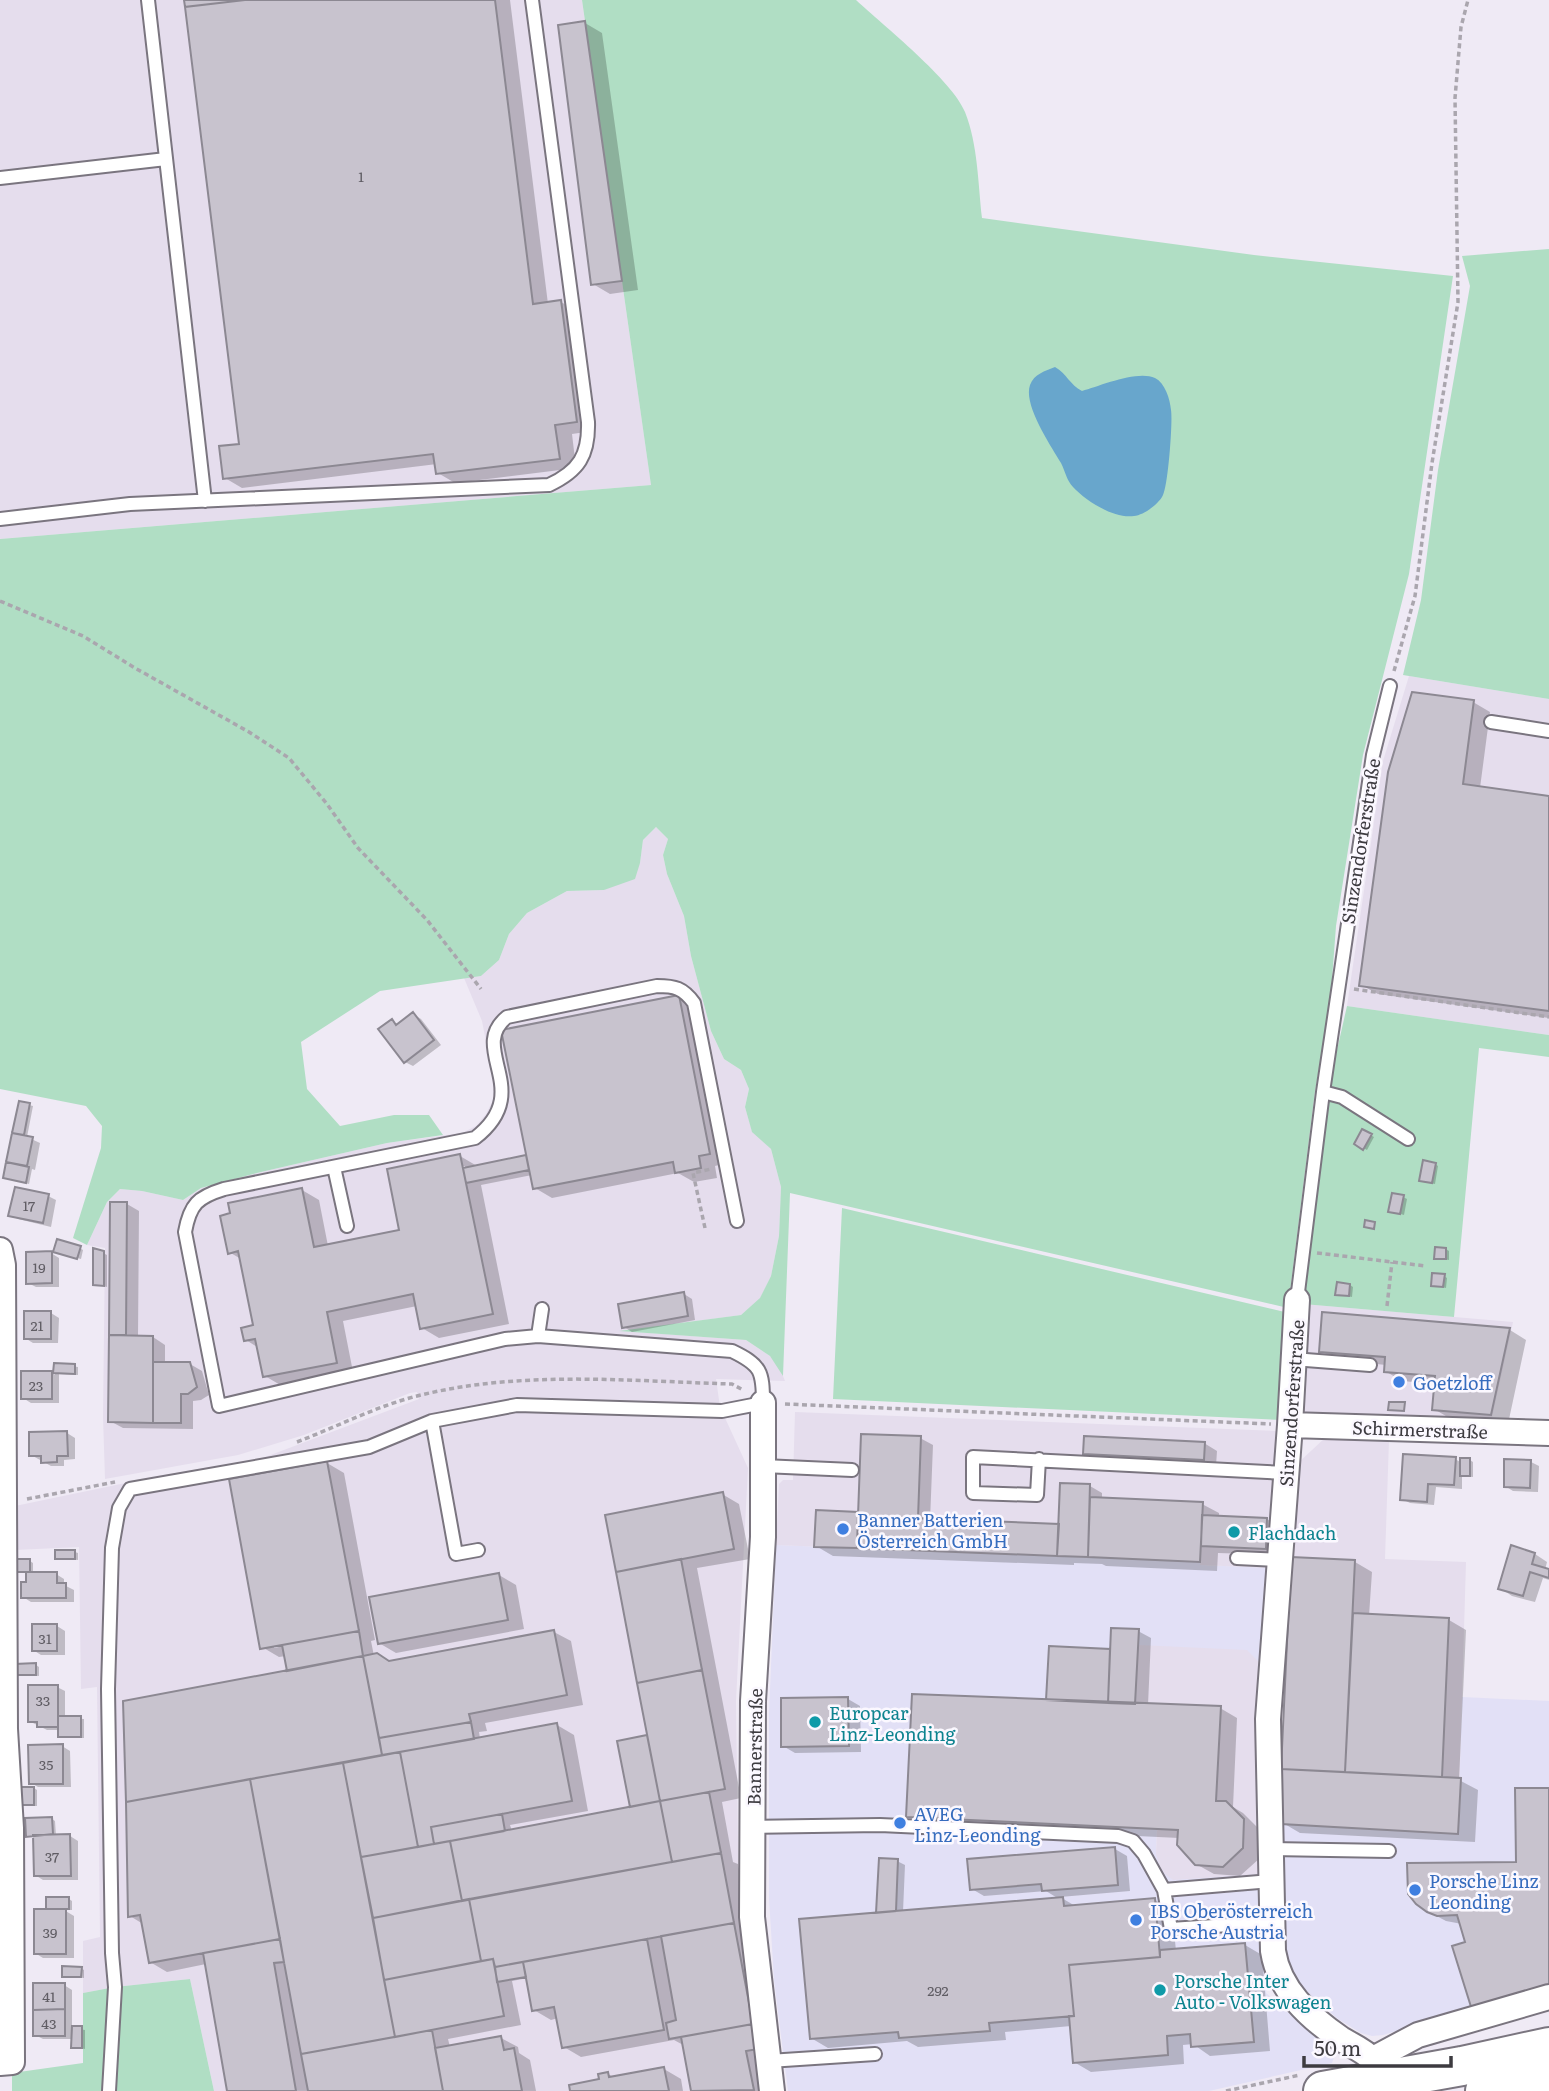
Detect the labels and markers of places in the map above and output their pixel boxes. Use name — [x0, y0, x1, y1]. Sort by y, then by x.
place label: Goetzloff — [1413, 1369, 1494, 1396]
marker: Goetzloff — [1391, 1374, 1407, 1390]
place label: Banner Batterien Österreich GmbH — [857, 1506, 1008, 1554]
place label: Flachdach — [1248, 1519, 1336, 1546]
marker: Banner Batterien Österreich GmbH — [835, 1521, 851, 1537]
marker: Flachdach — [1226, 1524, 1242, 1540]
place label: Europcar Linz-Leonding — [829, 1699, 956, 1747]
marker: Europcar Linz-Leonding — [807, 1714, 823, 1730]
place label: AVEG Linz-Leonding — [914, 1800, 1041, 1848]
marker: AVEG Linz-Leonding — [892, 1815, 908, 1831]
place label: Porsche Linz Leonding — [1429, 1867, 1539, 1915]
marker: Porsche Linz Leonding — [1407, 1882, 1423, 1898]
place label: IBS Oberösterreich Porsche Austria — [1150, 1897, 1313, 1945]
marker: IBS Oberösterreich Porsche Austria — [1128, 1912, 1144, 1928]
place label: Porsche Inter Auto - Volkswagen — [1174, 1967, 1331, 2015]
marker: Porsche Inter Auto - Volkswagen — [1152, 1982, 1168, 1998]

